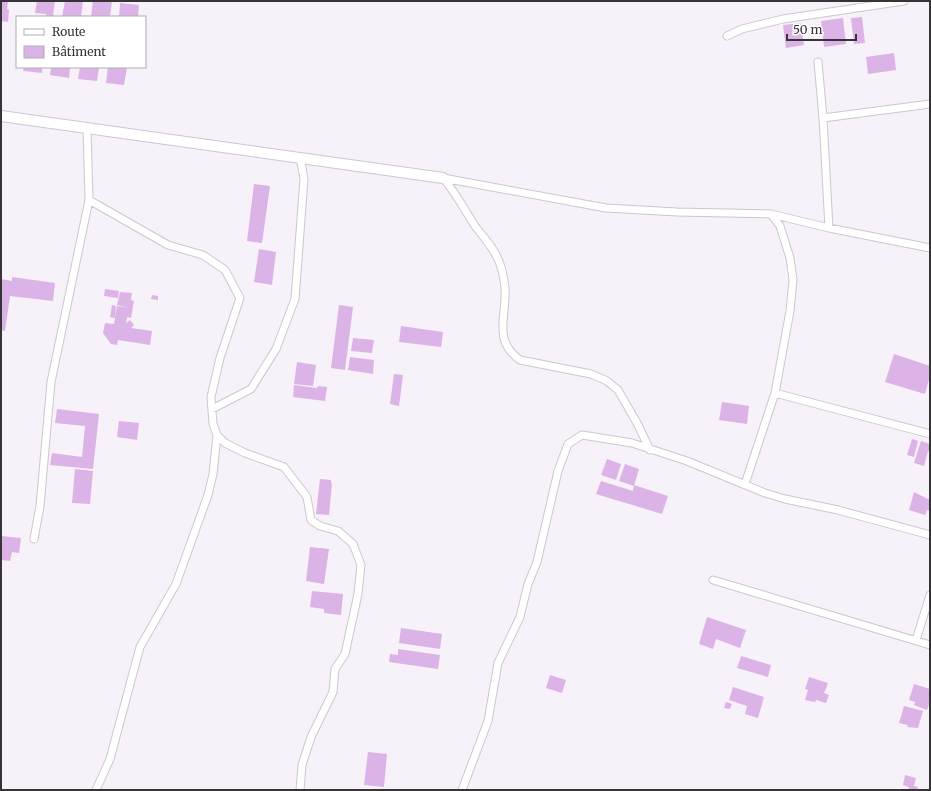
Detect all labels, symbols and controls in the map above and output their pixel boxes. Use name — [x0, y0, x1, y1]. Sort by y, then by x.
legend — [16, 16, 146, 68]
scale bar — [787, 16, 856, 42]
text: 50 m — [793, 22, 822, 37]
text: Route — [52, 24, 85, 39]
text: Bâtiment — [52, 44, 106, 59]

